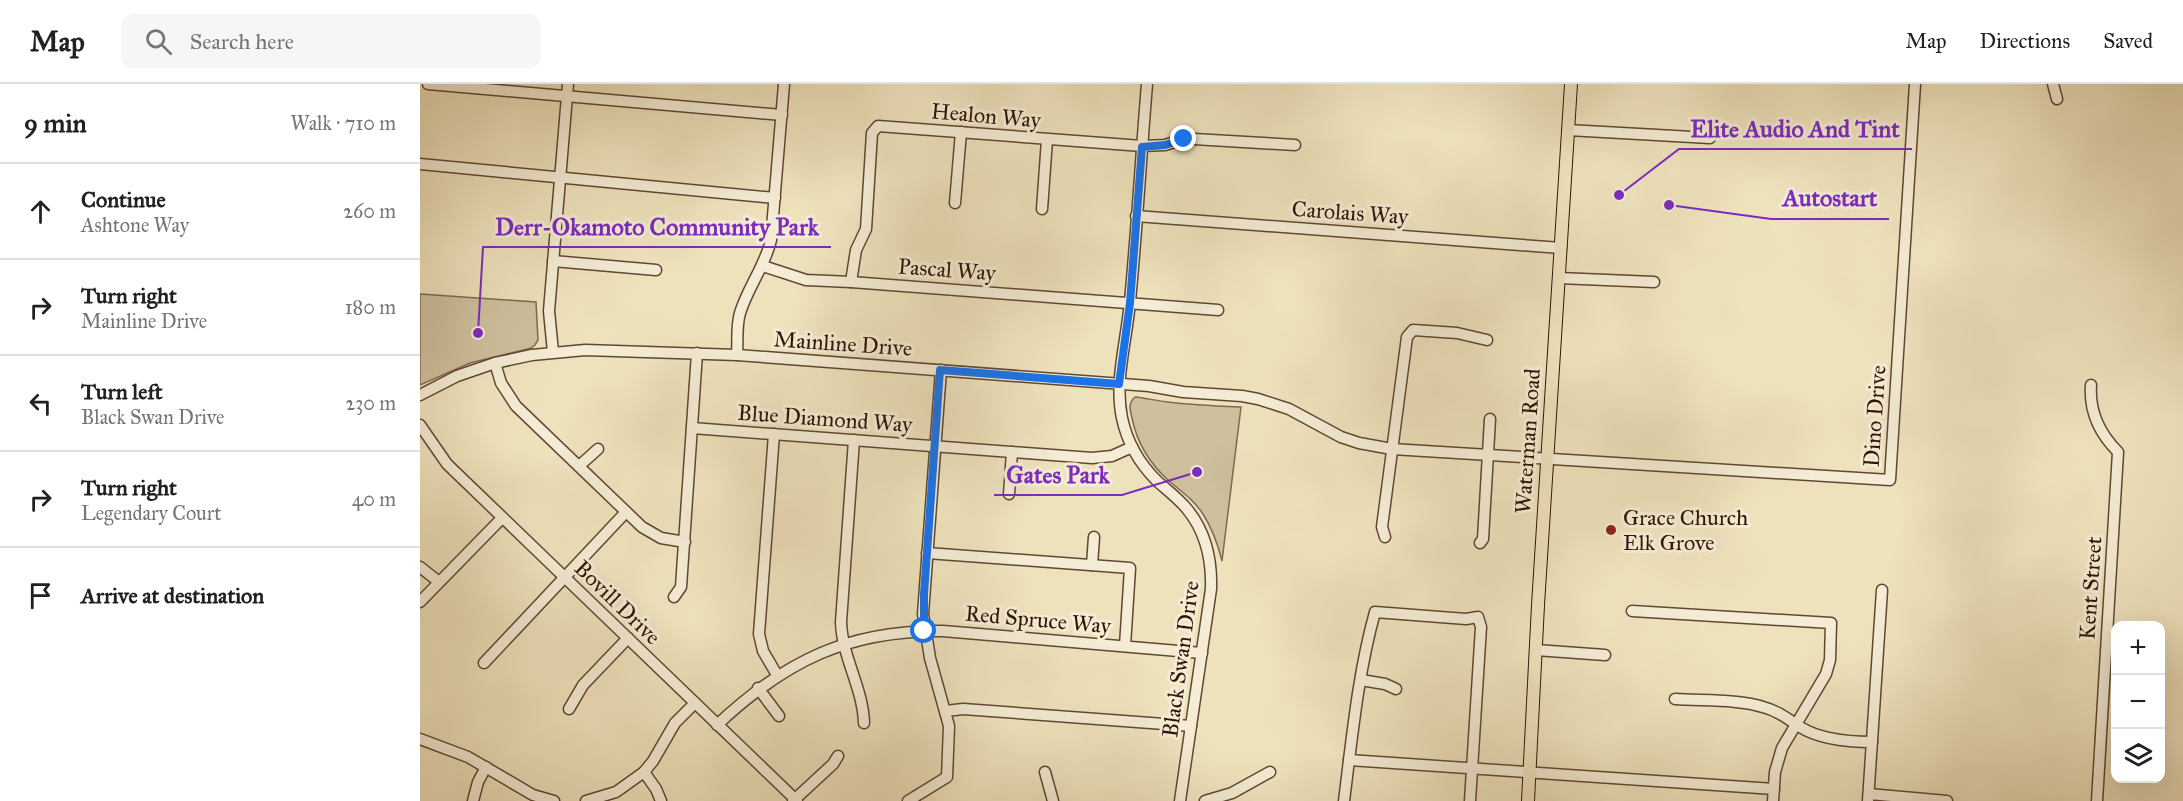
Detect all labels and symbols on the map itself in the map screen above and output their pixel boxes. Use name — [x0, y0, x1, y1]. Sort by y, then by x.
street label: Healon Way — [930, 97, 1043, 134]
callout: Elite Audio And Tint — [1679, 107, 1912, 149]
text: Elite Audio And Tint — [1690, 114, 1900, 144]
route end — [1170, 125, 1196, 151]
callout: Autostart — [1771, 177, 1889, 219]
text: Autostart — [1781, 183, 1878, 213]
street label: Carolais Way — [1291, 195, 1410, 230]
callout: Derr-Okamoto Community Park — [483, 205, 831, 247]
text: Derr-Okamoto Community Park — [495, 212, 820, 242]
street label: Pascal Way — [897, 253, 997, 286]
street label: Mainline Drive — [773, 325, 913, 362]
street label: Dino Drive — [1857, 364, 1892, 468]
street label: Waterman Road — [1509, 367, 1546, 515]
street label: Blue Diamond Way — [737, 399, 914, 438]
callout: Gates Park — [994, 453, 1122, 495]
text: Gates Park — [1006, 460, 1111, 490]
place label: Grace Church Elk Grove — [1623, 504, 1748, 556]
marker: Grace Church Elk Grove — [1604, 523, 1618, 537]
street label: Kent Street — [2073, 535, 2108, 641]
street label: Bovill Drive — [569, 555, 667, 650]
street label: Black Swan Drive — [1156, 579, 1205, 739]
street label: Red Spruce Way — [964, 600, 1113, 639]
route start — [910, 617, 936, 643]

